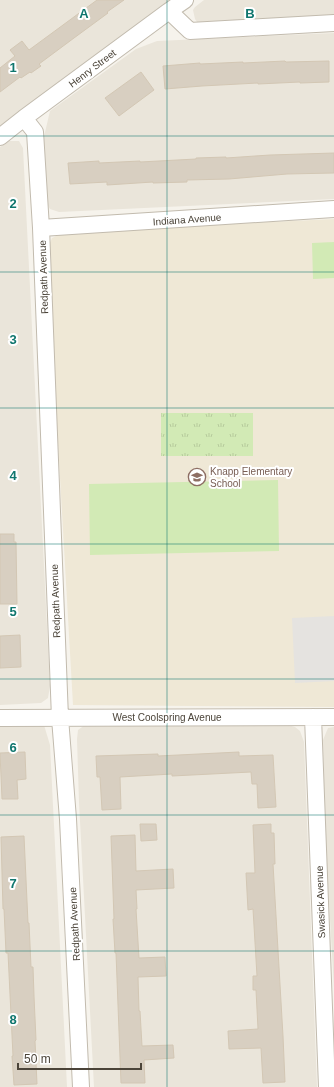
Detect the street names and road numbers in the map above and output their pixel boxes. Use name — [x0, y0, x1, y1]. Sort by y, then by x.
street label: Henry Street — [67, 47, 118, 90]
street label: Indiana Avenue — [152, 212, 222, 227]
street label: Redpath Avenue — [37, 239, 50, 314]
street label: Redpath Avenue — [49, 563, 62, 638]
street label: West Coolspring Avenue — [112, 712, 222, 723]
street label: Swasick Avenue — [314, 865, 327, 938]
street label: Redpath Avenue — [67, 886, 82, 961]

